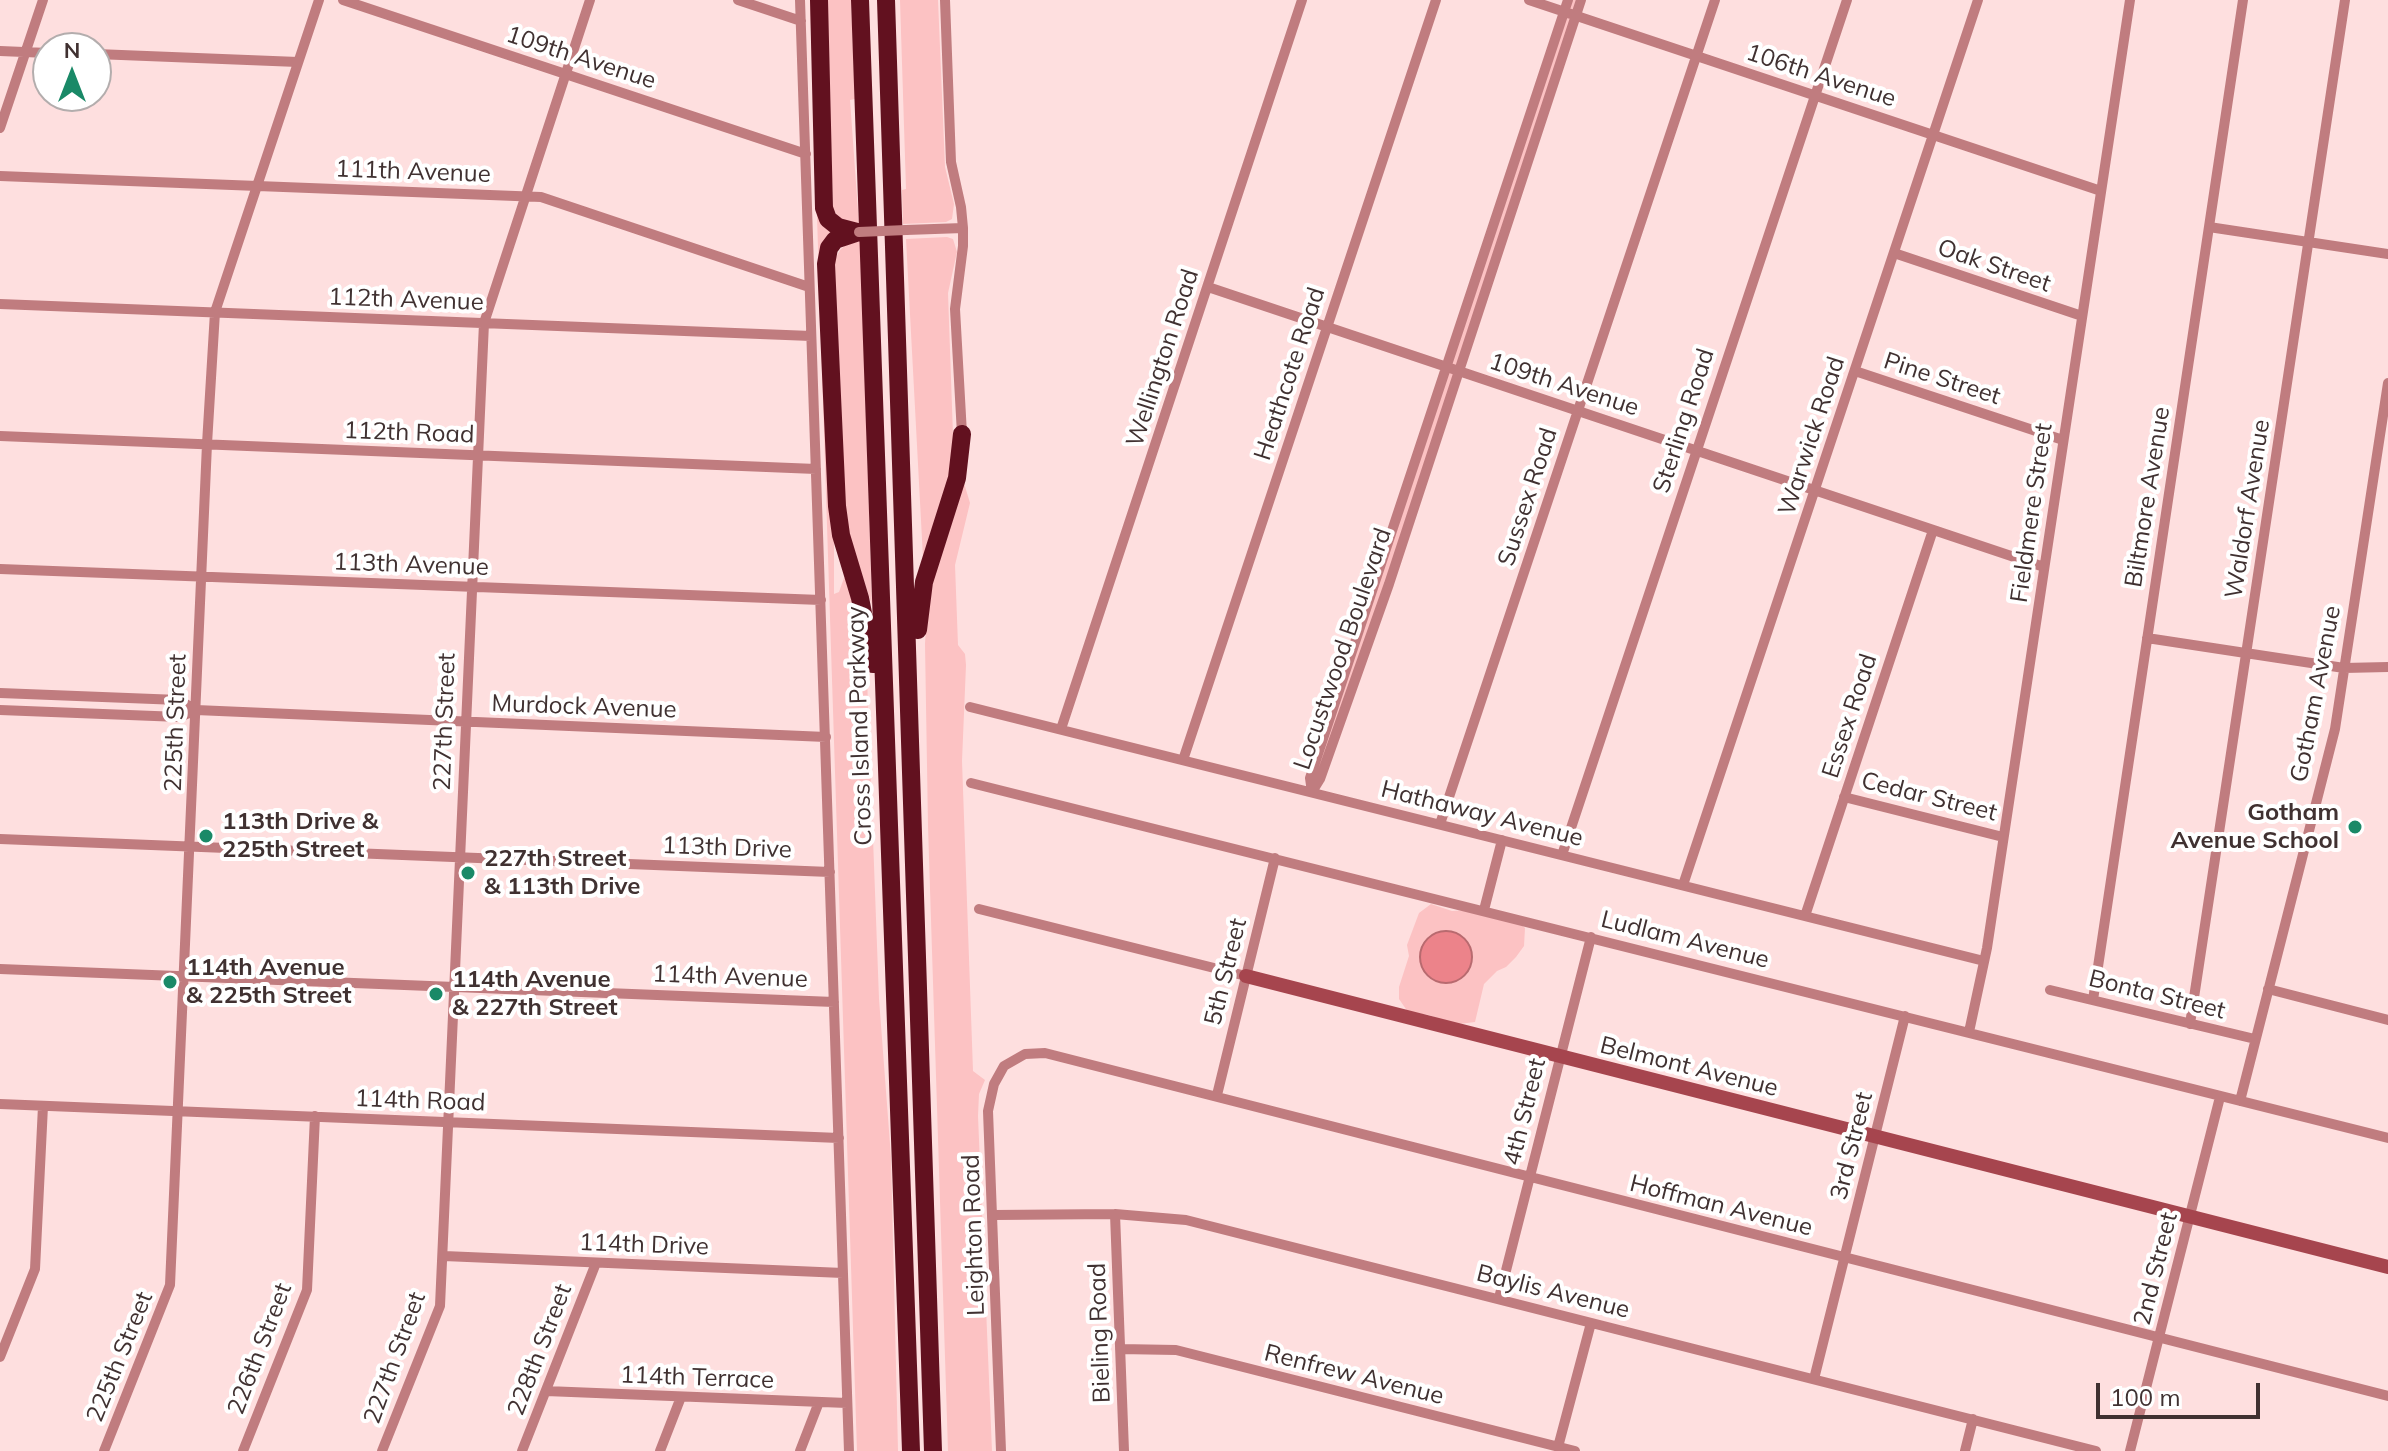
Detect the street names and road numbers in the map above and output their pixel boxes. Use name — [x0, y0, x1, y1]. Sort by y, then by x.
street label: 109th Avenue — [503, 20, 659, 96]
street label: 106th Avenue — [1743, 38, 1899, 114]
street label: 111th Avenue — [335, 155, 491, 189]
street label: Oak Street — [1934, 233, 2054, 299]
street label: Wellington Road — [1121, 266, 1205, 450]
street label: 112th Avenue — [328, 283, 484, 317]
street label: Heathcote Road — [1248, 284, 1332, 464]
street label: Sterling Road — [1647, 345, 1721, 497]
street label: 109th Avenue — [1486, 347, 1642, 423]
street label: Pine Street — [1880, 347, 2004, 411]
street label: Warwick Road — [1773, 353, 1851, 519]
street label: Biltmore Avenue — [2120, 405, 2176, 589]
street label: 112th Road — [343, 416, 475, 450]
street label: Waldorf Avenue — [2220, 417, 2276, 601]
street label: Fieldmere Street — [2005, 422, 2059, 604]
street label: Sussex Road — [1492, 424, 1564, 570]
street label: Locustwood Boulevard — [1288, 524, 1398, 774]
street label: 113th Avenue — [333, 548, 489, 582]
street label: Gotham Avenue — [2285, 603, 2347, 785]
street label: Cross Island Parkway — [841, 606, 879, 846]
street label: Essex Road — [1816, 650, 1884, 782]
street label: 227th Street — [428, 652, 462, 792]
street label: 225th Street — [159, 653, 193, 793]
street label: Murdock Avenue — [491, 689, 677, 725]
street label: Cedar Street — [1858, 766, 2000, 828]
street label: Hathaway Avenue — [1378, 775, 1586, 853]
street label: 113th Drive — [662, 831, 792, 865]
street label: Ludlam Avenue — [1598, 905, 1772, 975]
street label: 5th Street — [1199, 915, 1253, 1029]
street label: 114th Avenue — [652, 960, 808, 994]
street label: Bonta Street — [2086, 964, 2228, 1026]
street label: Belmont Avenue — [1597, 1031, 1781, 1103]
street label: 4th Street — [1498, 1055, 1552, 1169]
street label: 114th Road — [354, 1084, 486, 1118]
street label: 3rd Street — [1825, 1089, 1879, 1203]
street label: Leighton Road — [957, 1154, 991, 1316]
street label: Hoffman Avenue — [1627, 1169, 1815, 1243]
street label: 2nd Street — [2128, 1209, 2184, 1329]
street label: 114th Drive — [579, 1228, 709, 1262]
street label: Baylis Avenue — [1474, 1259, 1632, 1325]
street label: Bieling Road — [1083, 1262, 1117, 1404]
street label: 226th Street — [222, 1279, 298, 1419]
street label: 228th Street — [502, 1280, 578, 1420]
street label: 225th Street — [81, 1287, 159, 1427]
street label: 227th Street — [358, 1288, 432, 1428]
street label: Renfrew Avenue — [1261, 1339, 1447, 1411]
street label: 114th Terrace — [620, 1361, 774, 1395]

